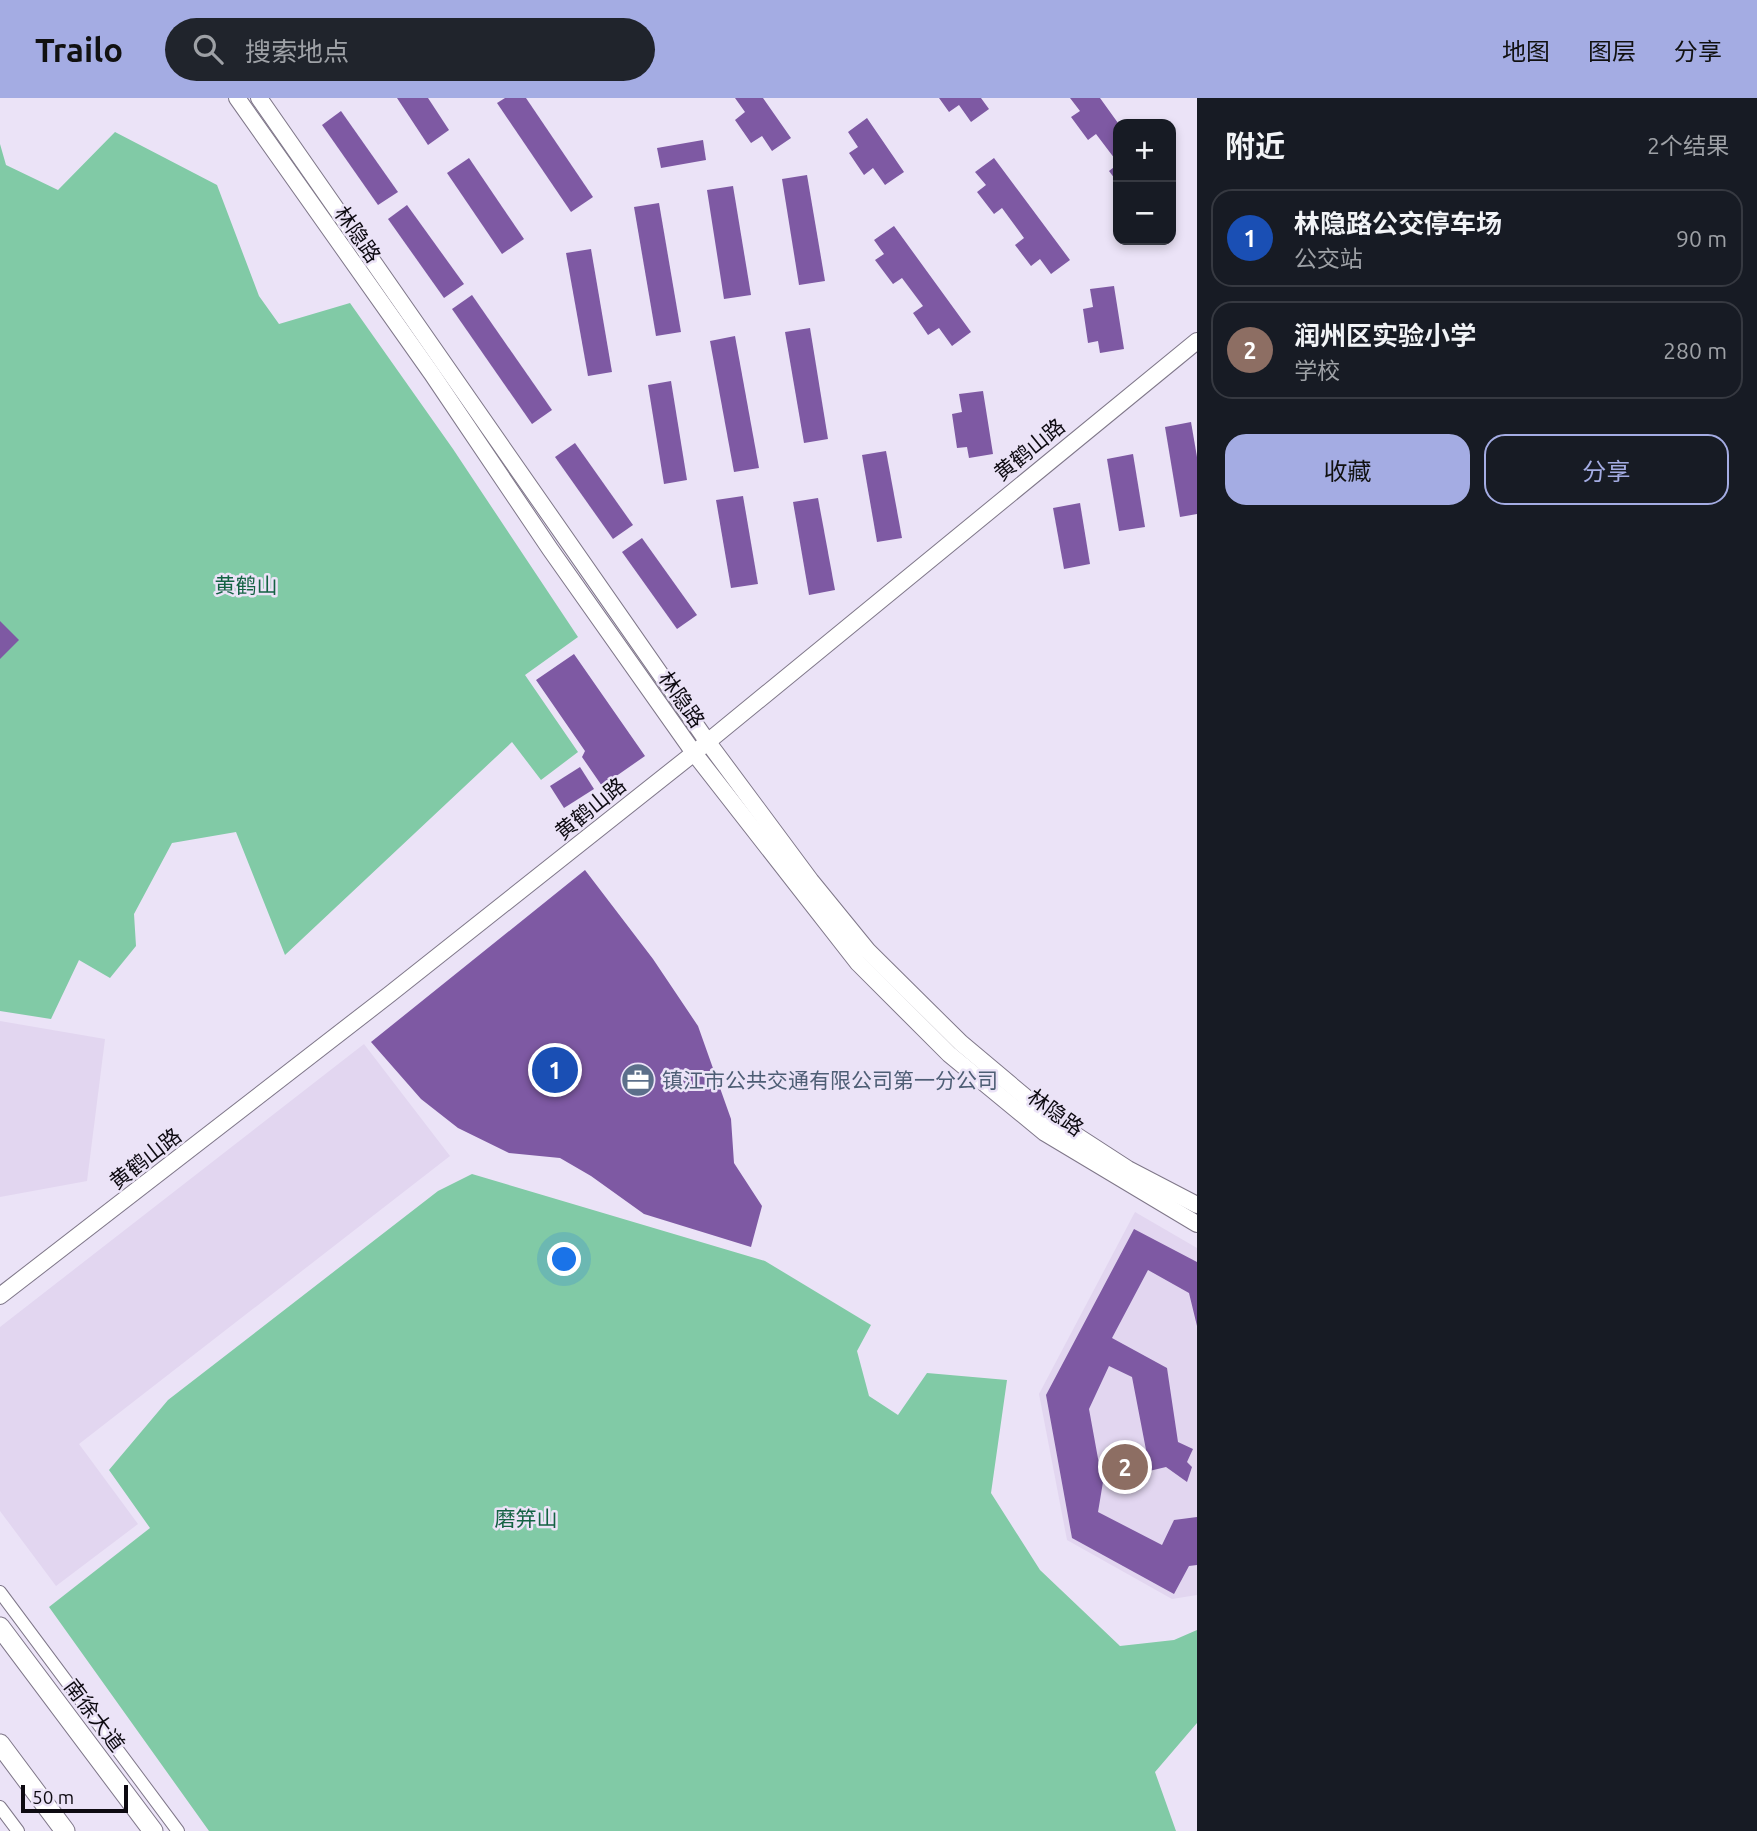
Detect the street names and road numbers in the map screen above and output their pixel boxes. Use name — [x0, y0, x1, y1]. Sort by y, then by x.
street label: 林隐路 — [330, 201, 386, 267]
street label: 黄鹤山路 — [989, 413, 1069, 485]
street label: 林隐路 — [654, 666, 710, 732]
street label: 黄鹤山路 — [550, 772, 630, 844]
street label: 林隐路 — [1023, 1084, 1089, 1140]
street label: 黄鹤山路 — [105, 1123, 185, 1193]
street label: 南徐大道 — [60, 1674, 130, 1756]

